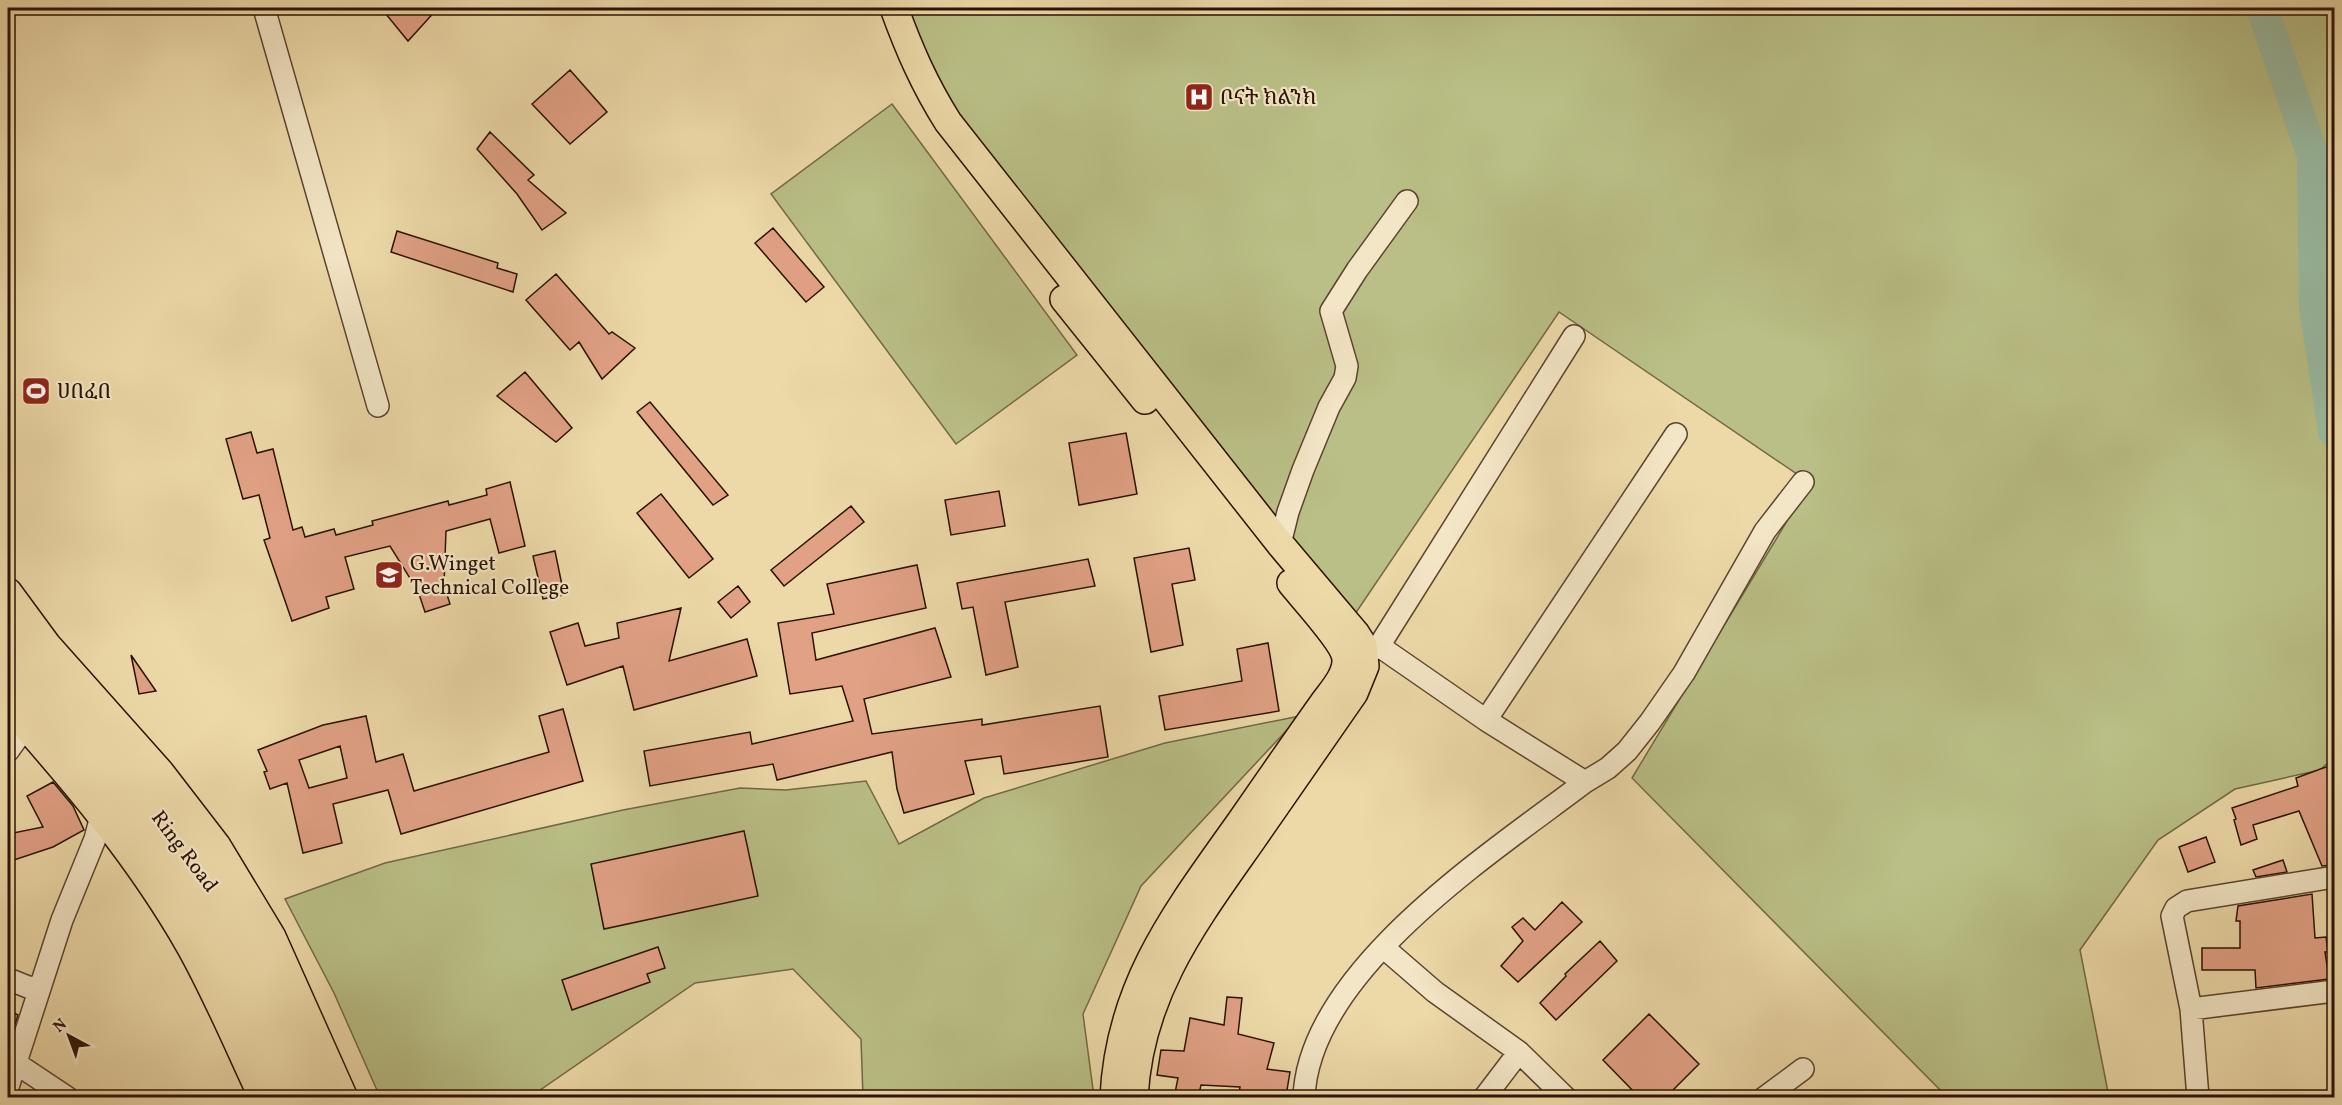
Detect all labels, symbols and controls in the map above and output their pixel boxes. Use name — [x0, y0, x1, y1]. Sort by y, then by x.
hospital icon: ቦናት ክልንክ — [1183, 81, 1215, 113]
place label: ቦናት ክልንክ — [1220, 84, 1316, 113]
sports icon: ሀበፈበ — [20, 375, 52, 407]
place label: ሀበፈበ — [57, 378, 111, 407]
place label: G.Winget Technical College — [410, 550, 569, 603]
school or university icon: G.Winget Technical College — [373, 559, 405, 591]
street label: Ring Road — [143, 805, 224, 899]
north arrow — [39, 1006, 99, 1066]
text: N — [49, 1014, 72, 1038]

